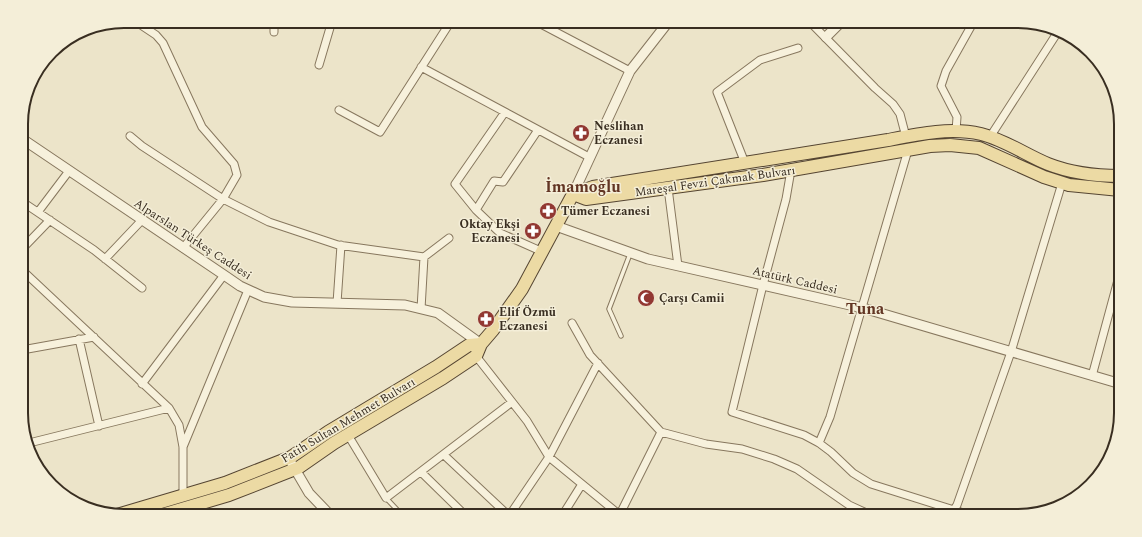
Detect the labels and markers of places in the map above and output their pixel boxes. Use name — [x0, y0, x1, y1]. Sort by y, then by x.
place label: Neslihan Eczanesi — [594, 117, 644, 150]
pharmacy icon: Neslihan Eczanesi — [571, 123, 591, 143]
pharmacy icon: Tümer Eczanesi — [538, 201, 558, 221]
place label: Tümer Eczanesi — [561, 202, 650, 221]
place label: Oktay Ekşi Eczanesi — [459, 215, 520, 248]
pharmacy icon: Oktay Ekşi Eczanesi — [523, 221, 543, 241]
mosque icon: Çarşı Camii — [636, 288, 656, 308]
place label: Çarşı Camii — [659, 289, 725, 308]
place label: Elif Özmü Eczanesi — [499, 303, 556, 336]
pharmacy icon: Elif Özmü Eczanesi — [476, 309, 496, 329]

